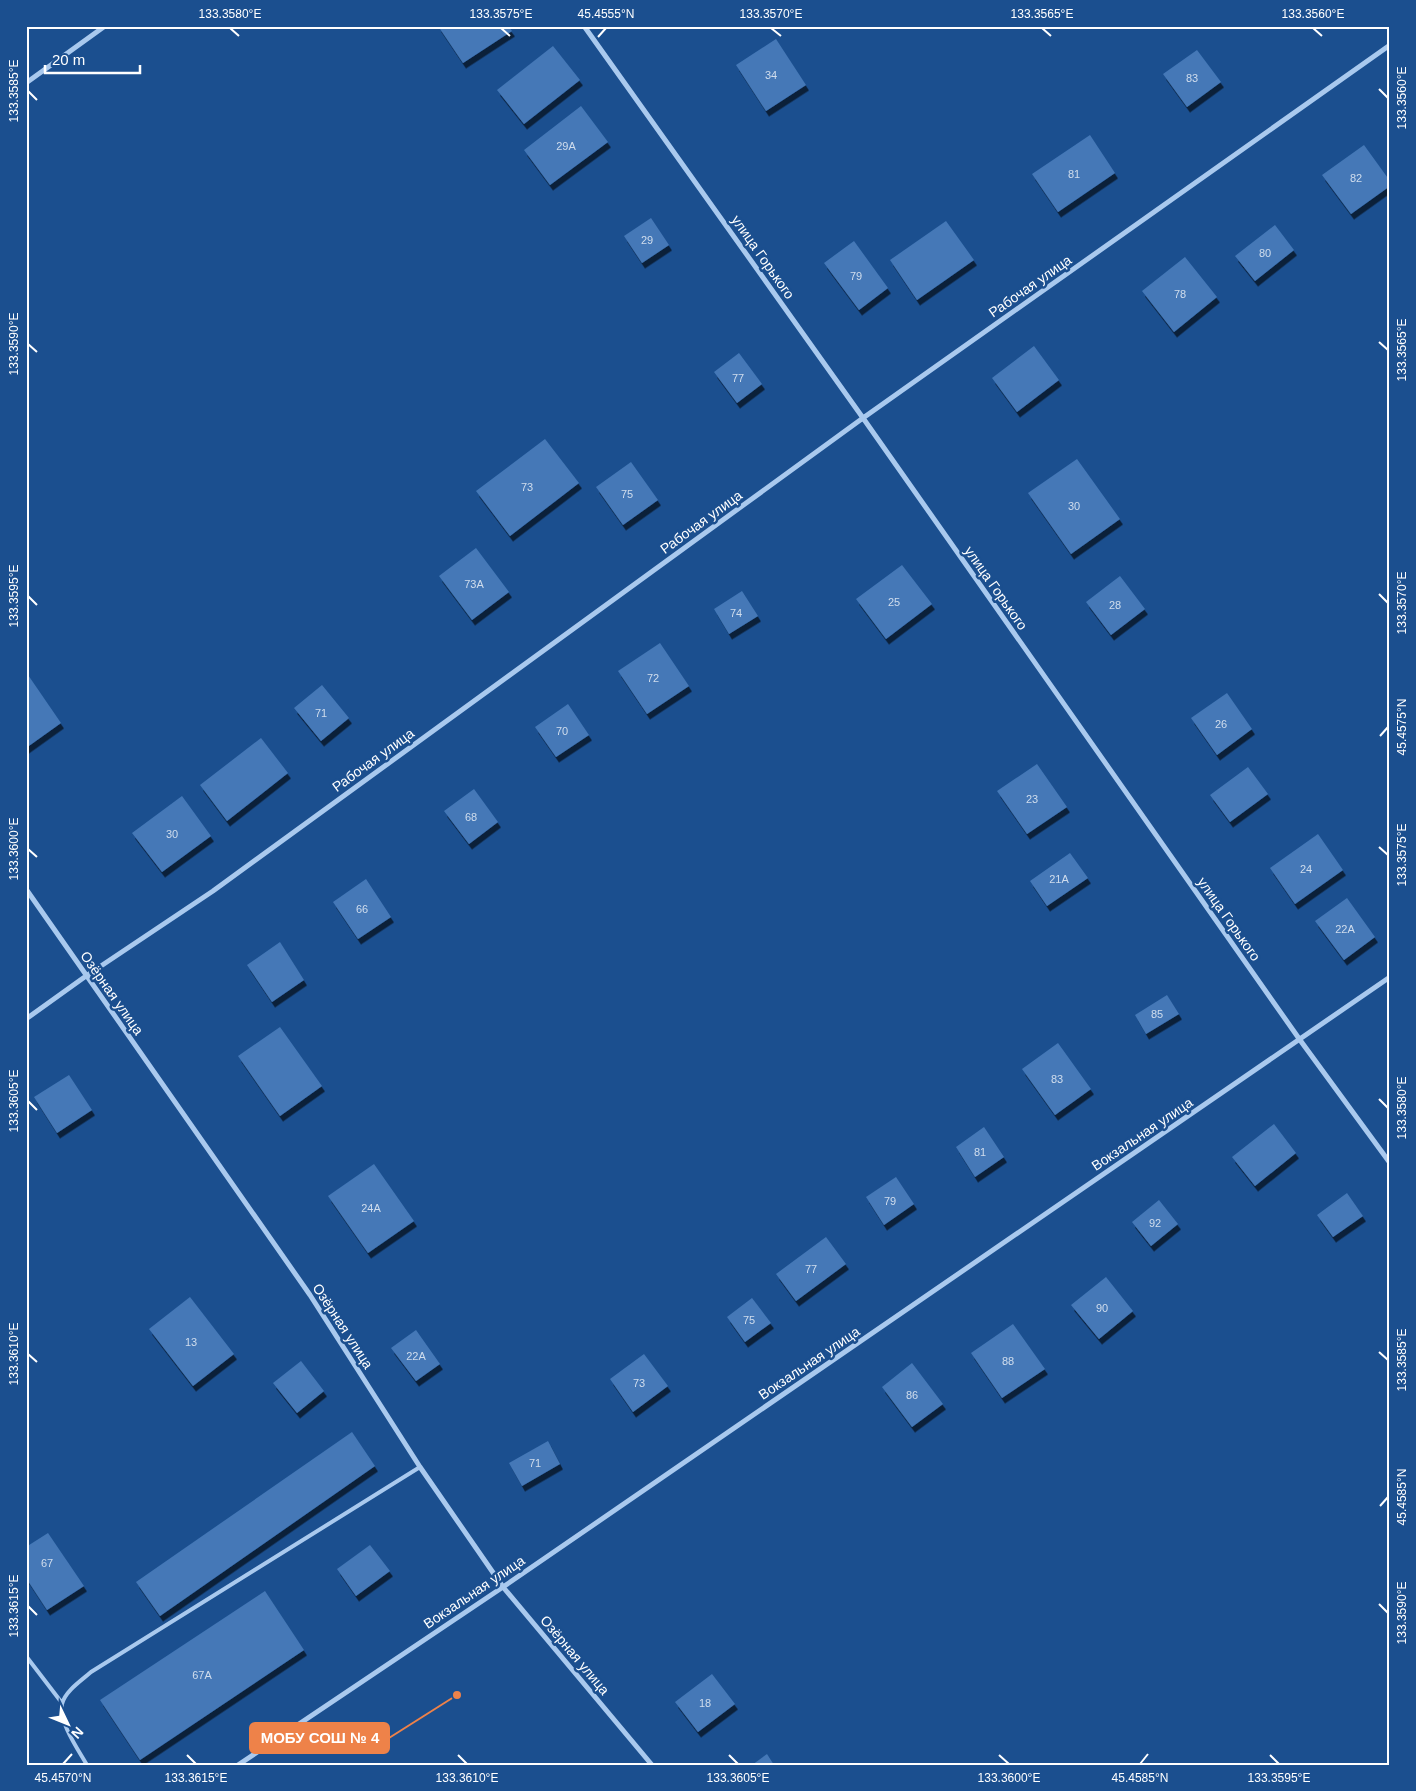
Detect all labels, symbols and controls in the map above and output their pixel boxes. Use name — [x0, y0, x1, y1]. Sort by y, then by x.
text: 133.3580°E — [199, 7, 261, 21]
text: 133.3575°E — [470, 7, 532, 21]
text: 45.4555°N — [578, 7, 634, 21]
text: 133.3570°E — [740, 7, 802, 21]
text: 133.3565°E — [1011, 7, 1073, 21]
text: 133.3560°E — [1282, 7, 1344, 21]
scale bar — [45, 42, 140, 74]
text: 20 m — [52, 51, 85, 68]
text: 133.3585°E — [7, 60, 21, 122]
text: 133.3560°E — [1395, 67, 1409, 129]
house number: 34 — [765, 69, 777, 81]
house number: 83 — [1186, 72, 1198, 84]
house number: 29А — [556, 140, 576, 152]
house number: 81 — [1068, 168, 1080, 180]
house number: 82 — [1350, 172, 1362, 184]
street label: улица Горького — [728, 212, 798, 302]
house number: 29 — [641, 234, 653, 246]
house number: 80 — [1259, 247, 1271, 259]
street label: Рабочая улица — [986, 251, 1075, 320]
house number: 79 — [850, 270, 862, 282]
house number: 78 — [1174, 288, 1186, 300]
text: 133.3590°E — [7, 313, 21, 375]
text: 133.3565°E — [1395, 319, 1409, 381]
house number: 77 — [732, 372, 744, 384]
house number: 73 — [521, 481, 533, 493]
street label: Рабочая улица — [657, 487, 745, 557]
house number: 75 — [621, 488, 633, 500]
house number: 30 — [1068, 500, 1080, 512]
street label: улица Горького — [961, 543, 1031, 633]
text: 133.3595°E — [7, 565, 21, 627]
text: 133.3570°E — [1395, 572, 1409, 634]
house number: 73А — [464, 578, 484, 590]
house number: 25 — [888, 596, 900, 608]
house number: 28 — [1109, 599, 1121, 611]
house number: 74 — [730, 607, 742, 619]
house number: 72 — [647, 672, 659, 684]
text: 45.4575°N — [1395, 699, 1409, 755]
house number: 71 — [315, 707, 327, 719]
house number: 26 — [1215, 718, 1227, 730]
street label: Рабочая улица — [329, 725, 417, 795]
house number: 70 — [556, 725, 568, 737]
house number: 23 — [1026, 793, 1038, 805]
house number: 68 — [465, 811, 477, 823]
text: 133.3600°E — [7, 818, 21, 880]
text: 133.3575°E — [1395, 824, 1409, 886]
house number: 30 — [166, 828, 178, 840]
house number: 24 — [1300, 863, 1312, 875]
house number: 21А — [1049, 873, 1069, 885]
street label: улица Горького — [1194, 874, 1264, 964]
house number: 66 — [356, 903, 368, 915]
house number: 22А — [1335, 923, 1355, 935]
street label: Озёрная улица — [77, 948, 147, 1038]
house number: 85 — [1151, 1008, 1163, 1020]
text: 133.3605°E — [7, 1070, 21, 1132]
house number: 83 — [1051, 1073, 1063, 1085]
text: 133.3580°E — [1395, 1077, 1409, 1139]
street label: Вокзальная улица — [1088, 1094, 1196, 1174]
house number: 81 — [974, 1146, 986, 1158]
house number: 79 — [884, 1195, 896, 1207]
house number: 24А — [361, 1202, 381, 1214]
house number: 92 — [1149, 1217, 1161, 1229]
house number: 77 — [805, 1263, 817, 1275]
street label: Озёрная улица — [310, 1280, 377, 1372]
house number: 90 — [1096, 1302, 1108, 1314]
house number: 75 — [743, 1314, 755, 1326]
text: 133.3610°E — [7, 1323, 21, 1385]
street label: Вокзальная улица — [755, 1323, 863, 1403]
text: 133.3585°E — [1395, 1329, 1409, 1391]
house number: 13 — [185, 1336, 197, 1348]
house number: 22А — [406, 1350, 426, 1362]
house number: 88 — [1002, 1355, 1014, 1367]
house number: 73 — [633, 1377, 645, 1389]
house number: 86 — [906, 1389, 918, 1401]
house number: 71 — [529, 1457, 541, 1469]
text: 45.4585°N — [1395, 1469, 1409, 1525]
street label: Вокзальная улица — [420, 1552, 528, 1632]
house number: 67 — [41, 1557, 53, 1569]
text: 133.3615°E — [7, 1575, 21, 1637]
text: 133.3590°E — [1395, 1582, 1409, 1644]
street label: Озёрная улица — [537, 1612, 613, 1698]
house number: 67А — [192, 1669, 212, 1681]
house number: 18 — [699, 1697, 711, 1709]
north arrow — [42, 1698, 92, 1748]
callout: МОБУ СОШ № 4 — [250, 1723, 389, 1753]
text: N — [68, 1724, 87, 1742]
text: МОБУ СОШ № 4 — [261, 1729, 380, 1746]
text: 45.4570°N — [35, 1771, 91, 1785]
text: 133.3615°E — [165, 1771, 227, 1785]
text: 133.3610°E — [436, 1771, 498, 1785]
text: 133.3605°E — [707, 1771, 769, 1785]
text: 133.3600°E — [978, 1771, 1040, 1785]
text: 45.4585°N — [1112, 1771, 1168, 1785]
text: 133.3595°E — [1248, 1771, 1310, 1785]

